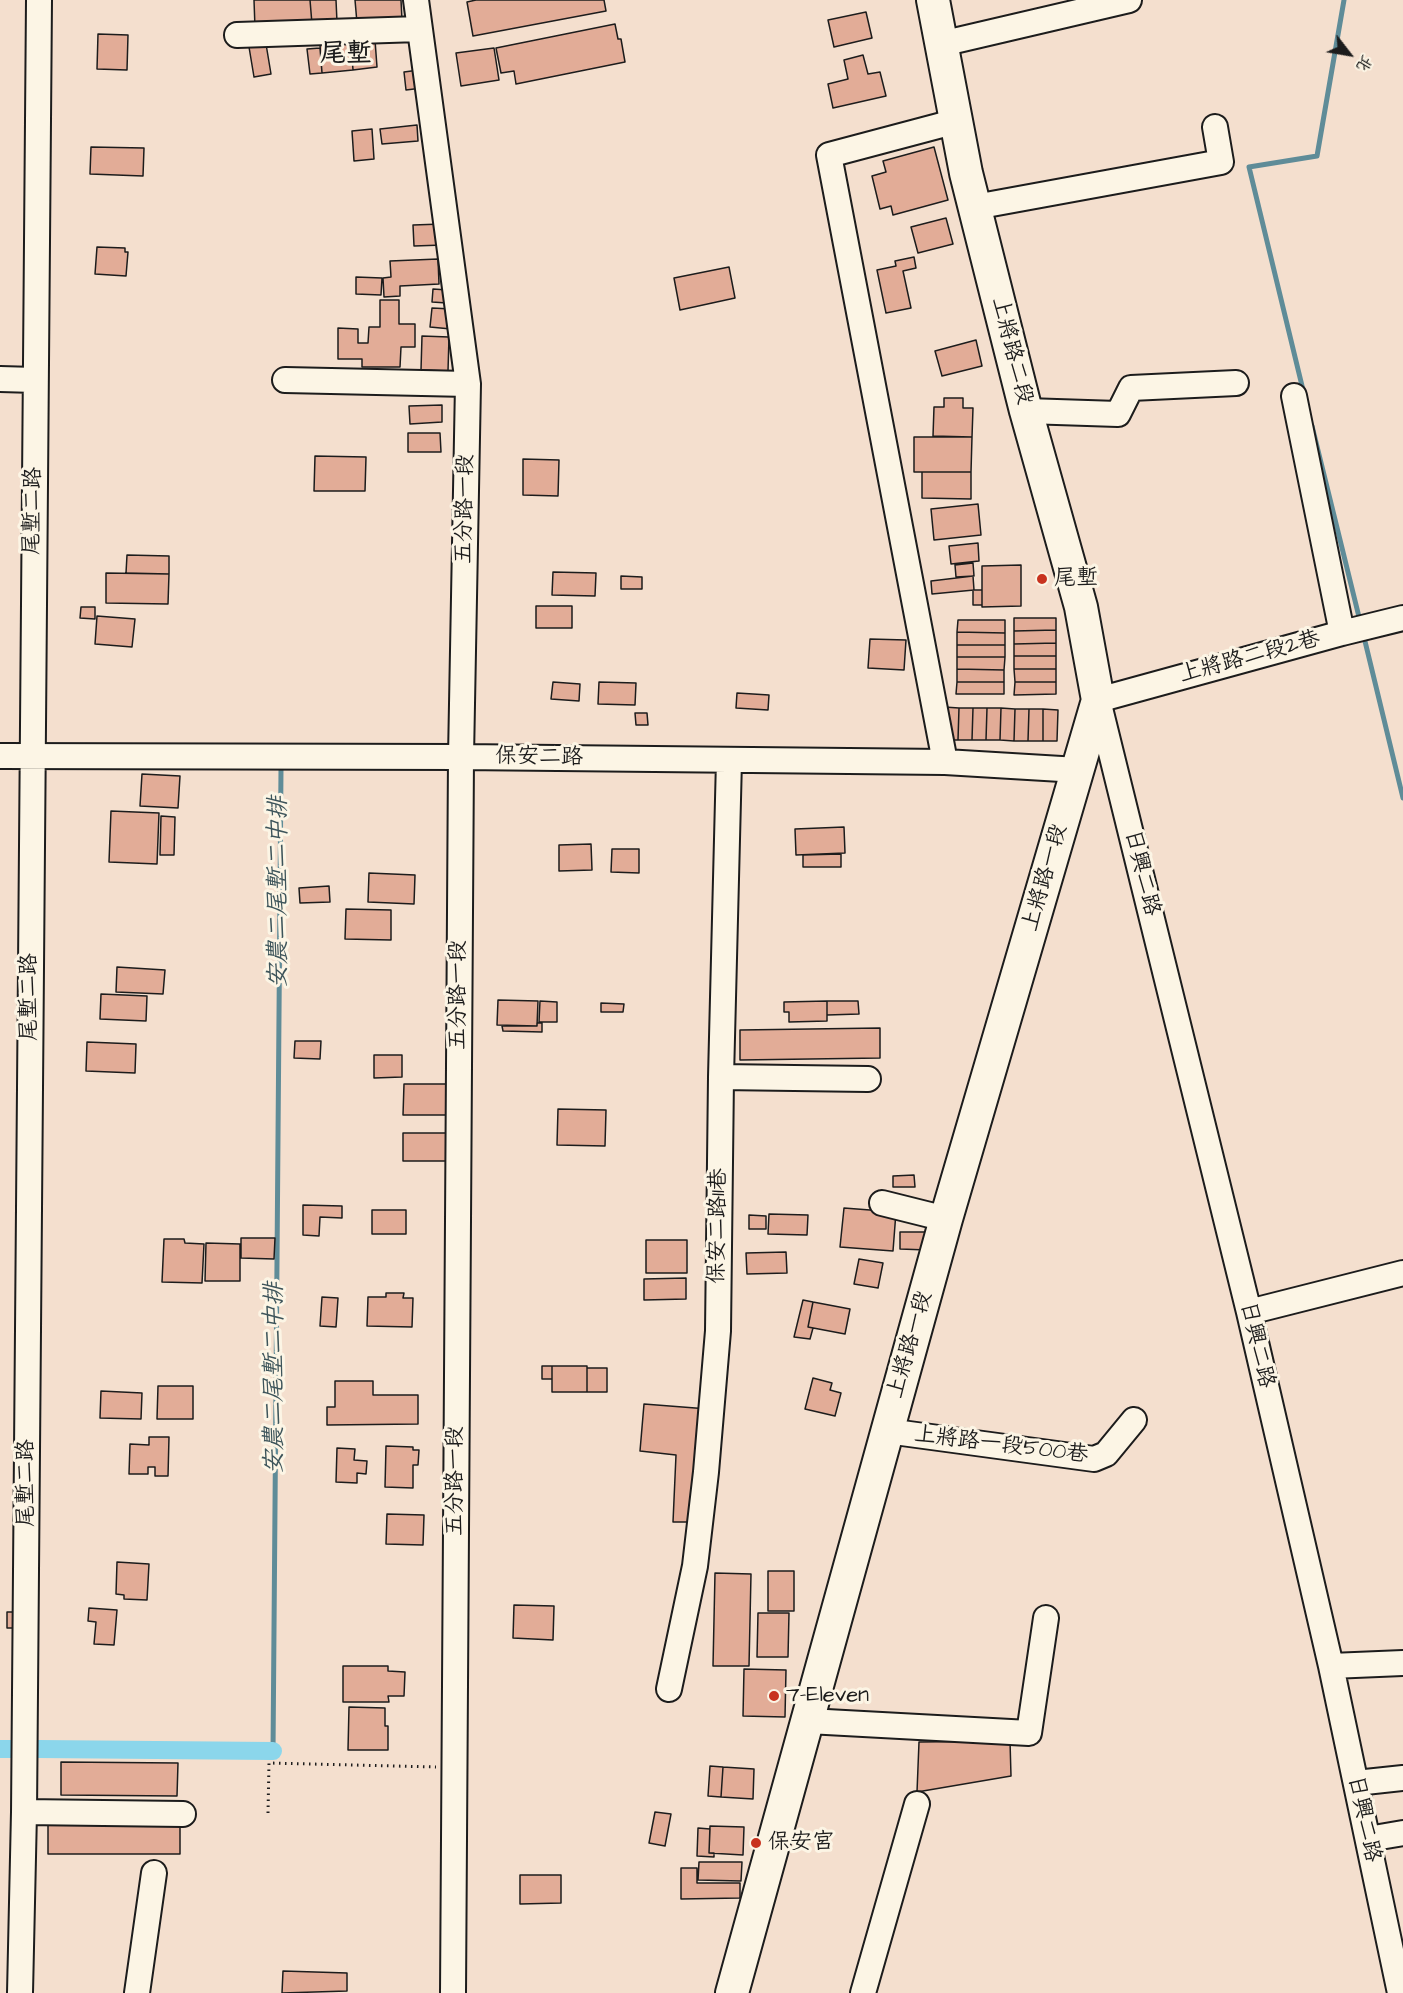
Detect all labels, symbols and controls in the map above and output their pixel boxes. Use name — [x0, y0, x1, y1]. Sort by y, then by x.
north arrow — [1319, 24, 1379, 84]
district label: 尾塹 — [320, 40, 372, 72]
text: 北 — [1351, 51, 1378, 76]
street label: 上將路二段 — [985, 294, 1037, 408]
street label: 五分路一段 — [452, 454, 480, 564]
street label: 尾塹二路 — [20, 467, 48, 555]
place label: 尾塹 — [1054, 566, 1098, 592]
marker: 尾塹 — [1035, 572, 1049, 586]
street label: 上將路二段2巷 — [1177, 627, 1323, 689]
street label: 保安二路 — [495, 744, 583, 772]
water label: 安農二尾塹二中排 — [266, 796, 294, 988]
street label: 上將路一段 — [1018, 821, 1074, 935]
street label: 日興二路 — [1118, 827, 1164, 919]
street label: 五分路一段 — [446, 940, 472, 1050]
street label: 尾塹二路 — [17, 953, 43, 1041]
street label: 保安二路11巷 — [705, 1168, 733, 1284]
water label: 安農二尾塹二中排 — [262, 1282, 290, 1474]
street label: 上將路一段 — [883, 1288, 939, 1402]
street label: 日興二路 — [1233, 1299, 1279, 1391]
street label: 上將路一段500巷 — [912, 1422, 1090, 1470]
street label: 五分路一段 — [443, 1426, 469, 1536]
street label: 尾塹二路 — [14, 1439, 40, 1527]
place label: 7-Eleven — [786, 1683, 869, 1709]
marker: 7-Eleven — [767, 1689, 781, 1703]
street label: 日興二路 — [1341, 1773, 1385, 1865]
place label: 保安宮 — [768, 1830, 834, 1856]
marker: 保安宮 — [749, 1836, 763, 1850]

